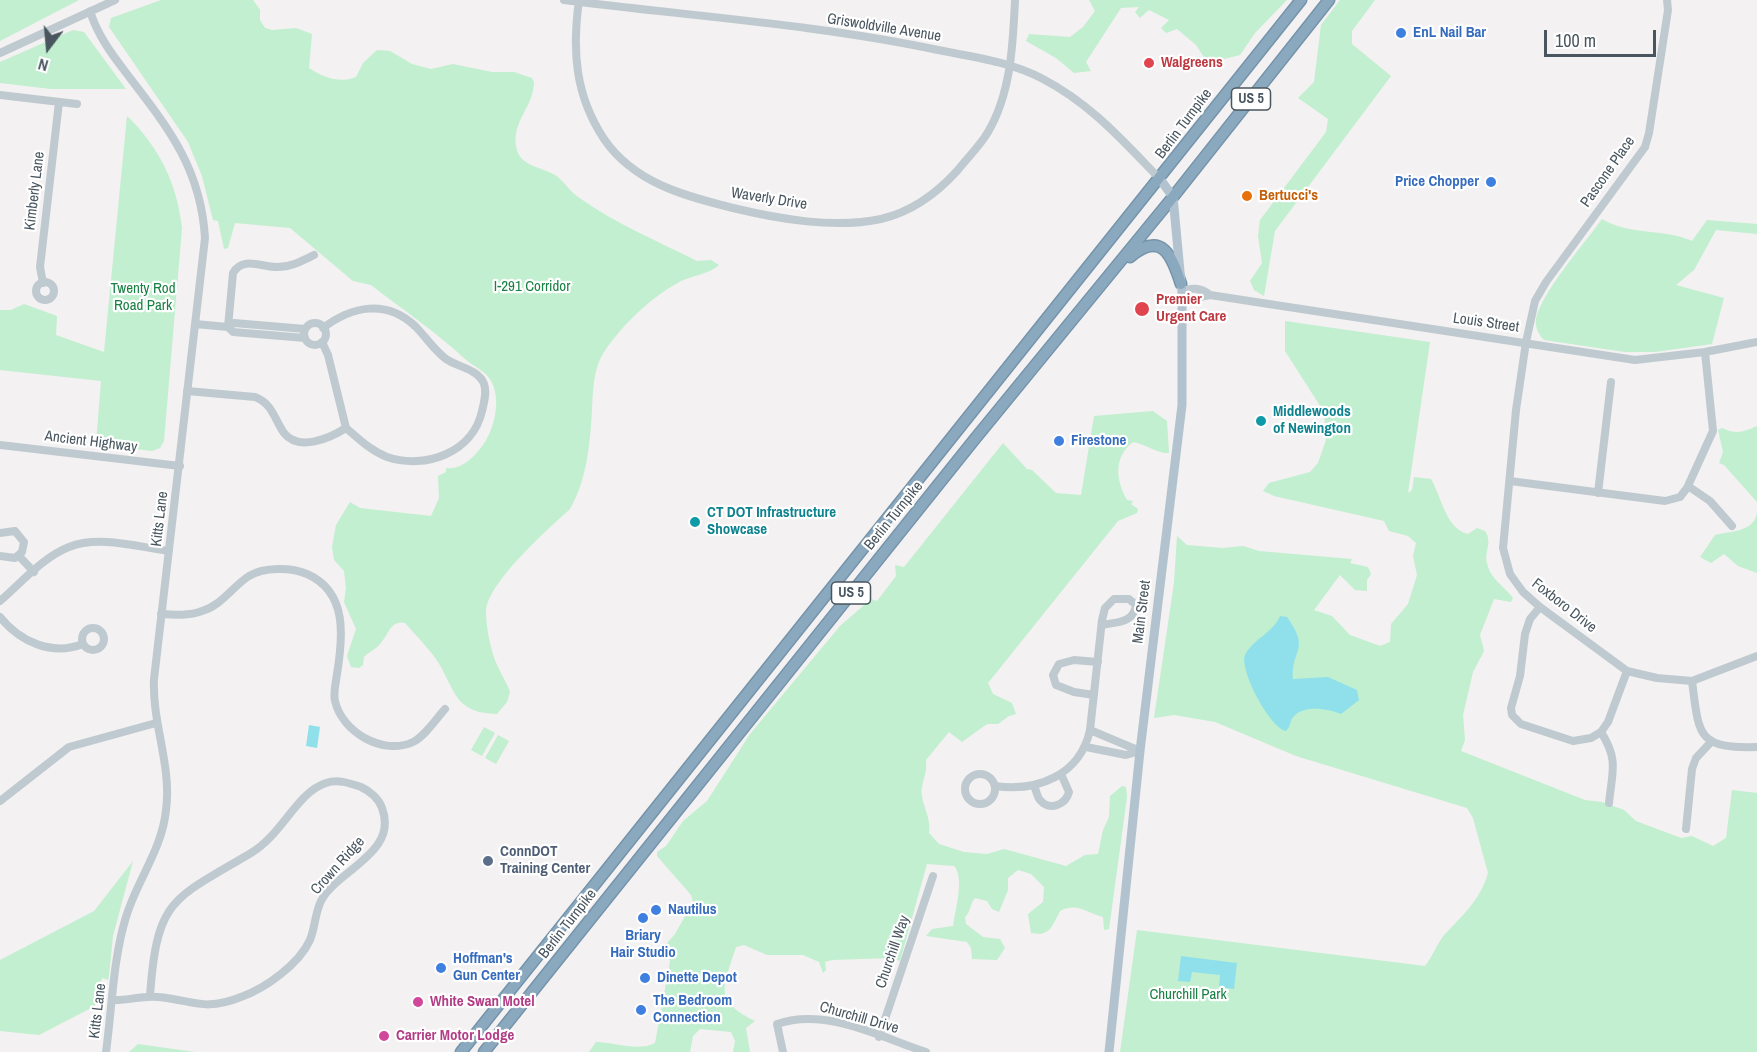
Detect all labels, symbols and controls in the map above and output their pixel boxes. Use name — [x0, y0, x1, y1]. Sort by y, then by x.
street label: Griswoldville Avenue — [826, 10, 942, 46]
north arrow — [18, 18, 78, 78]
scale bar — [1547, 18, 1660, 56]
place label: EnL Nail Bar — [1413, 24, 1486, 42]
marker: EnL Nail Bar — [1394, 26, 1408, 40]
text: 100 m — [1555, 28, 1596, 53]
text: N — [35, 53, 51, 77]
place label: Walgreens — [1161, 54, 1223, 72]
marker: Walgreens — [1142, 56, 1156, 70]
street label: Berlin Turnpike — [1152, 85, 1216, 163]
road number: US 5 — [1232, 88, 1270, 110]
street label: Pascone Place — [1577, 133, 1639, 211]
street label: Kimberly Lane — [21, 151, 49, 231]
place label: Price Chopper — [1395, 173, 1479, 191]
marker: Price Chopper — [1484, 175, 1498, 189]
street label: Waverly Drive — [730, 184, 808, 214]
place label: Bertucci's — [1259, 187, 1318, 205]
marker: Bertucci's — [1240, 189, 1254, 203]
park label: I-291 Corridor — [494, 278, 570, 296]
park label: Twenty Rod Road Park — [111, 280, 175, 315]
place label: Premier Urgent Care — [1156, 291, 1226, 326]
marker: Premier Urgent Care — [1133, 300, 1151, 318]
street label: Louis Street — [1452, 309, 1520, 337]
place label: Middlewoods of Newington — [1273, 403, 1351, 438]
marker: Middlewoods of Newington — [1254, 414, 1268, 428]
street label: Ancient Highway — [44, 427, 138, 457]
place label: Firestone — [1071, 432, 1126, 450]
marker: Firestone — [1052, 434, 1066, 448]
street label: Berlin Turnpike — [861, 478, 927, 554]
street label: Kitts Lane — [148, 490, 172, 548]
place label: CT DOT Infrastructure Showcase — [707, 504, 836, 539]
marker: CT DOT Infrastructure Showcase — [688, 515, 702, 529]
street label: Foxboro Drive — [1528, 575, 1600, 637]
street label: Main Street — [1129, 579, 1155, 645]
road number: US 5 — [832, 582, 870, 604]
street label: Crown Ridge — [307, 833, 369, 899]
place label: ConnDOT Training Center — [500, 843, 590, 878]
marker: ConnDOT Training Center — [481, 854, 495, 868]
street label: Berlin Turnpike — [535, 886, 601, 962]
place label: Nautilus — [668, 901, 717, 919]
marker: Nautilus — [649, 903, 663, 917]
marker: Briary Hair Studio — [636, 911, 650, 925]
street label: Churchill Way — [872, 913, 914, 991]
place label: Briary Hair Studio — [610, 927, 676, 962]
place label: Hoffman's Gun Center — [453, 950, 520, 985]
marker: Hoffman's Gun Center — [434, 961, 448, 975]
place label: Dinette Depot — [657, 969, 737, 987]
marker: Dinette Depot — [638, 971, 652, 985]
street label: Kitts Lane — [86, 982, 110, 1040]
park label: Churchill Park — [1149, 986, 1227, 1004]
place label: The Bedroom Connection — [653, 992, 732, 1027]
place label: White Swan Motel — [430, 993, 535, 1011]
marker: White Swan Motel — [411, 995, 425, 1009]
street label: Churchill Drive — [817, 998, 901, 1038]
marker: The Bedroom Connection — [634, 1003, 648, 1017]
place label: Carrier Motor Lodge — [396, 1027, 514, 1045]
marker: Carrier Motor Lodge — [377, 1029, 391, 1043]

